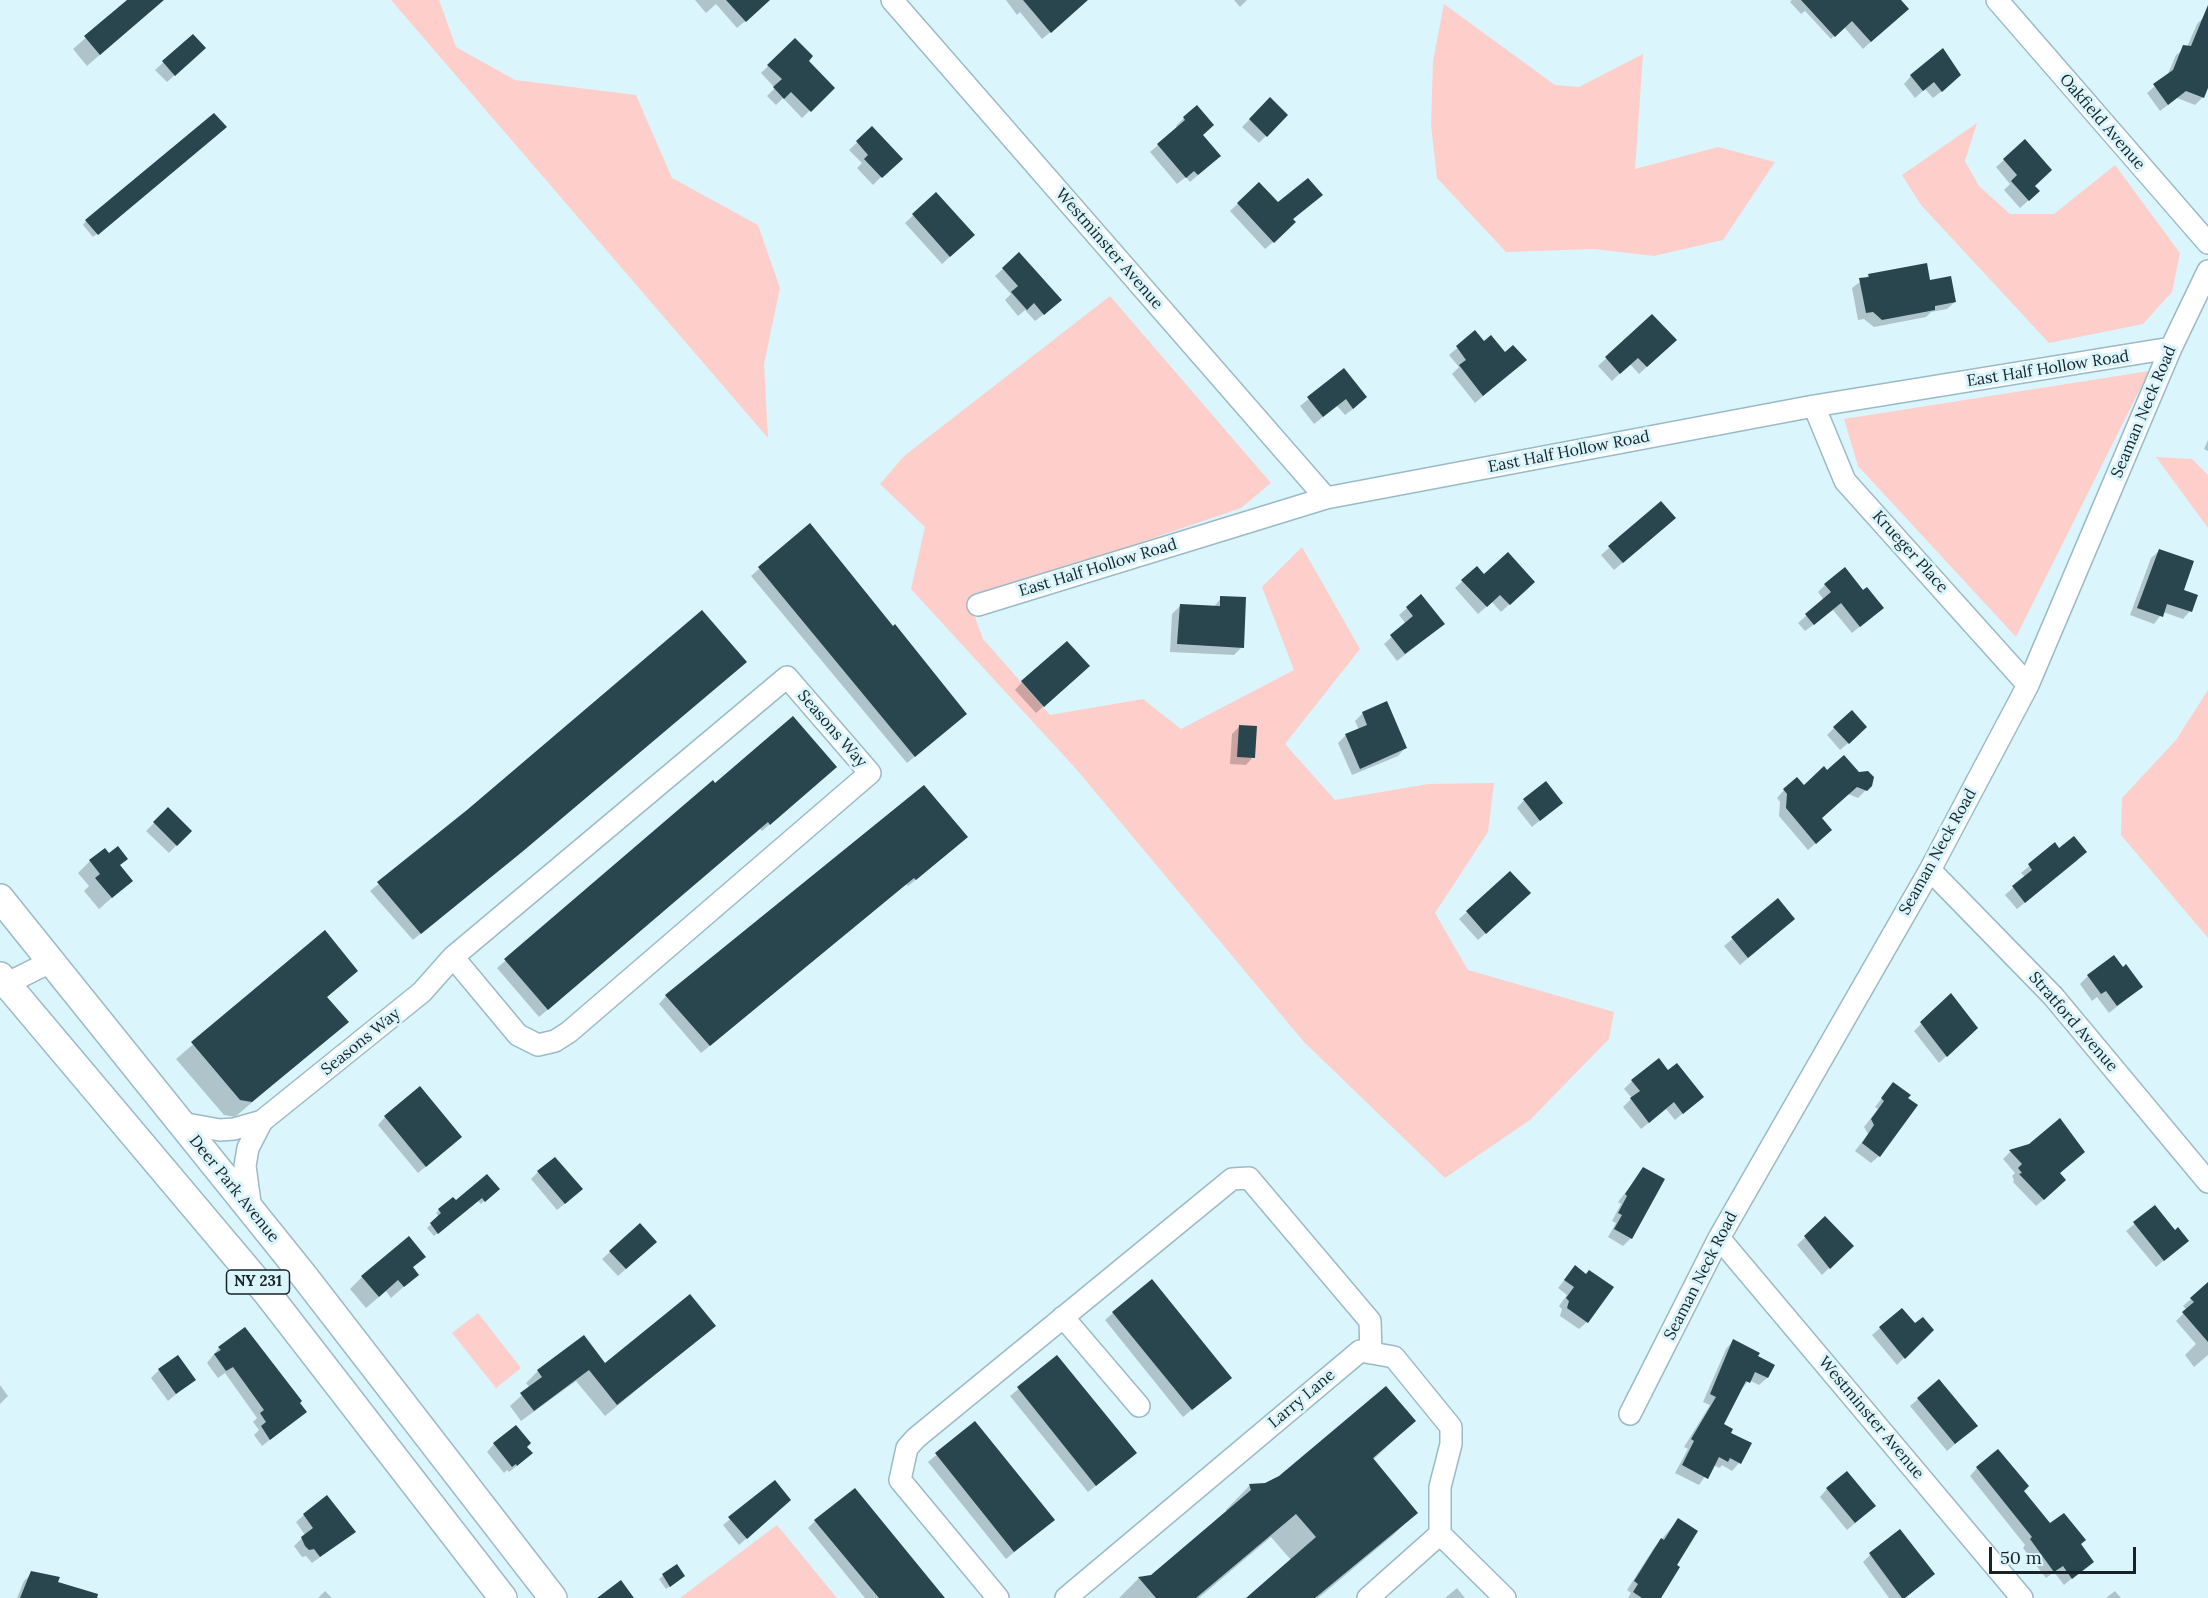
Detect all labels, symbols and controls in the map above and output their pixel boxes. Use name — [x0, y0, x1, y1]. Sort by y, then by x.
street label: Oakfield Avenue — [2055, 70, 2149, 174]
street label: Westminster Avenue — [1051, 185, 1167, 313]
street label: Seaman Neck Road — [2108, 343, 2180, 481]
street label: East Half Hollow Road — [1965, 347, 2131, 391]
street label: East Half Hollow Road — [1487, 427, 1651, 477]
street label: Krueger Place — [1868, 507, 1952, 597]
street label: East Half Hollow Road — [1017, 535, 1179, 601]
street label: Seasons Way — [793, 687, 871, 771]
street label: Seaman Neck Road — [1895, 785, 1981, 919]
street label: Stratford Avenue — [2024, 968, 2122, 1076]
street label: Seasons Way — [318, 1004, 404, 1080]
street label: Deer Park Avenue — [185, 1132, 283, 1246]
street label: Seaman Neck Road — [1660, 1209, 1742, 1343]
road number: NY 231 — [226, 1270, 290, 1294]
street label: Westminster Avenue — [1814, 1353, 1928, 1483]
street label: Larry Lane — [1265, 1366, 1339, 1432]
scale bar — [1992, 1535, 2139, 1573]
text: 50 m — [2000, 1546, 2042, 1569]

